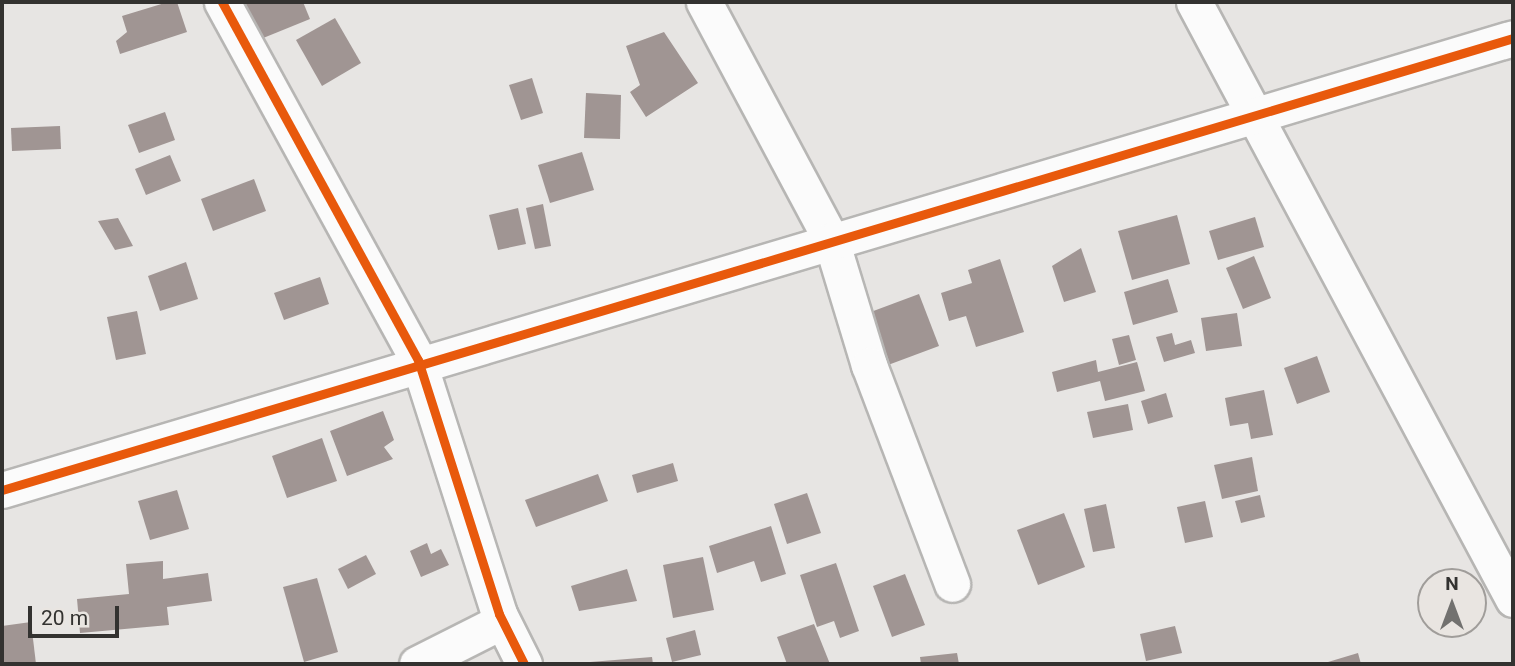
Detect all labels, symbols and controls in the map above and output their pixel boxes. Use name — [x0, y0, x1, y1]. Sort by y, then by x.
north arrow — [1417, 568, 1487, 638]
text: N — [1445, 572, 1459, 595]
scale bar — [32, 592, 122, 636]
text: 20 m — [41, 606, 88, 630]

